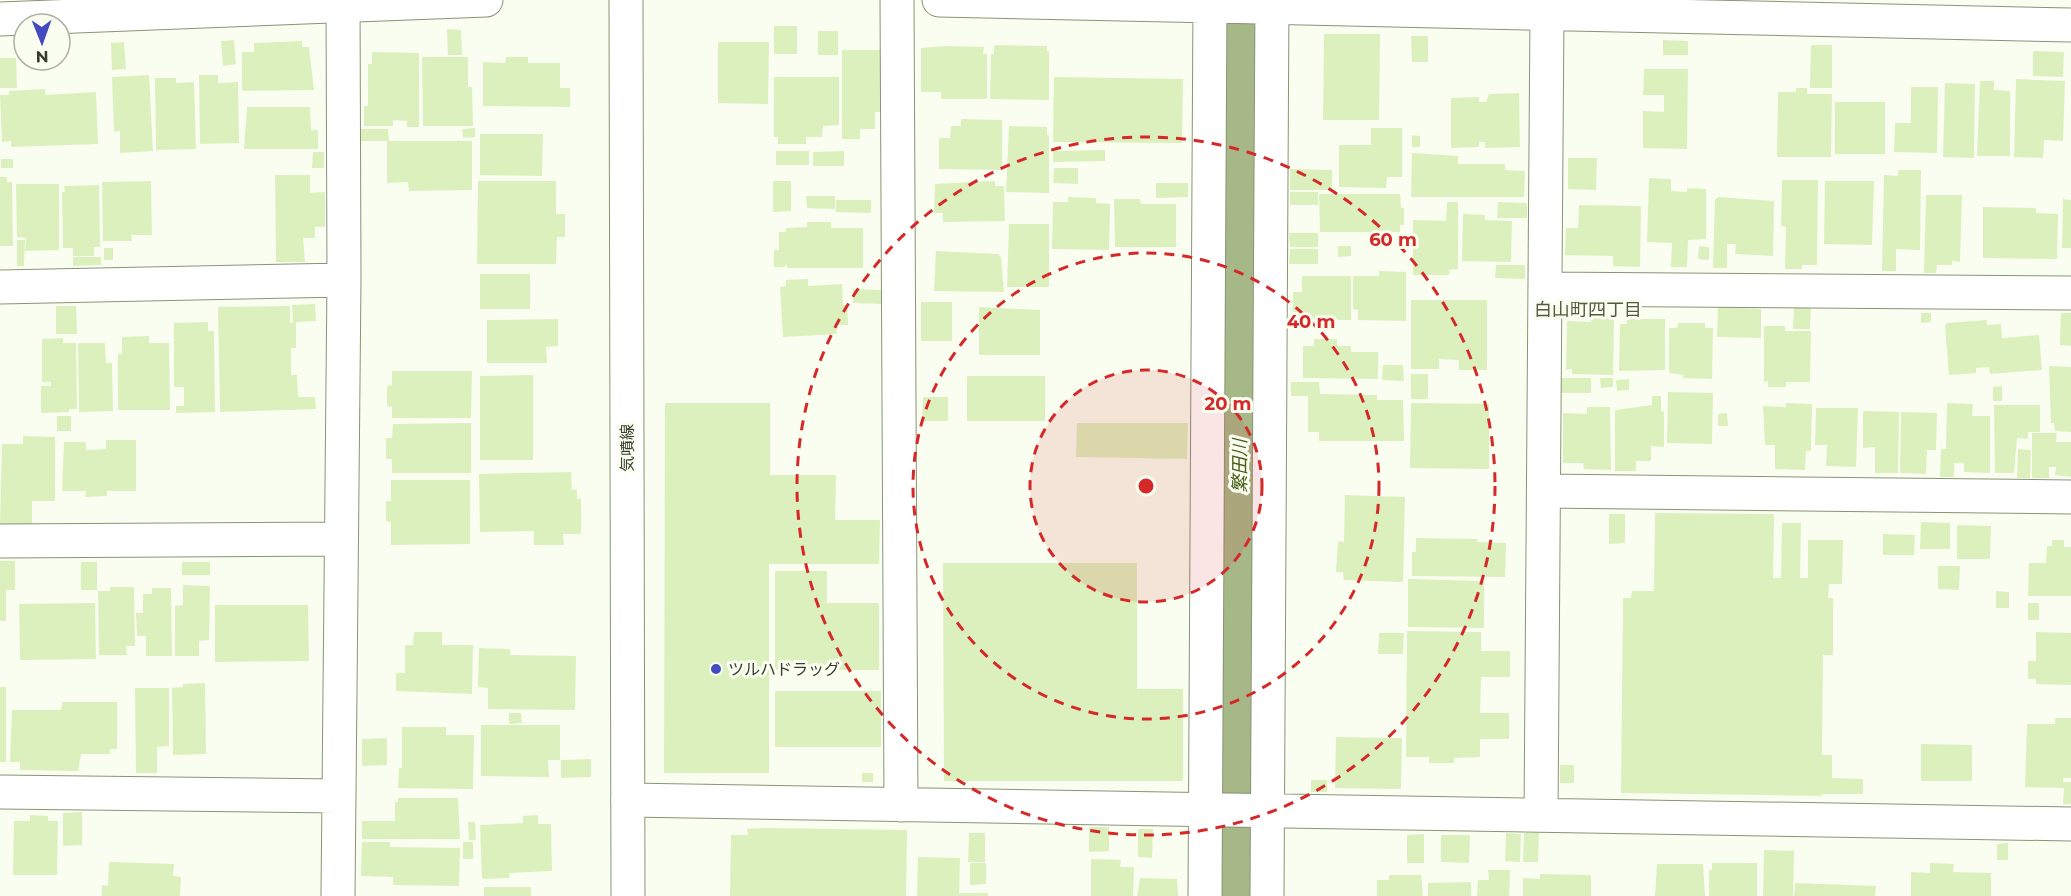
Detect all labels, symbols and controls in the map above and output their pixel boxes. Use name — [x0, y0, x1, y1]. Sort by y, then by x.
north arrow — [12, 12, 72, 72]
text: N — [36, 47, 49, 66]
text: 60 m — [1369, 229, 1417, 251]
district label: 白山町四丁目 — [1534, 299, 1642, 321]
text: 40 m — [1287, 311, 1335, 333]
text: 20 m — [1205, 393, 1251, 415]
street label: 気噴線 — [618, 424, 637, 472]
water label: 繁田川 — [1229, 437, 1251, 493]
centre of rings — [1136, 476, 1156, 496]
place label: ツルハドラッグ — [728, 660, 840, 679]
marker: ツルハドラッグ — [709, 662, 723, 676]

